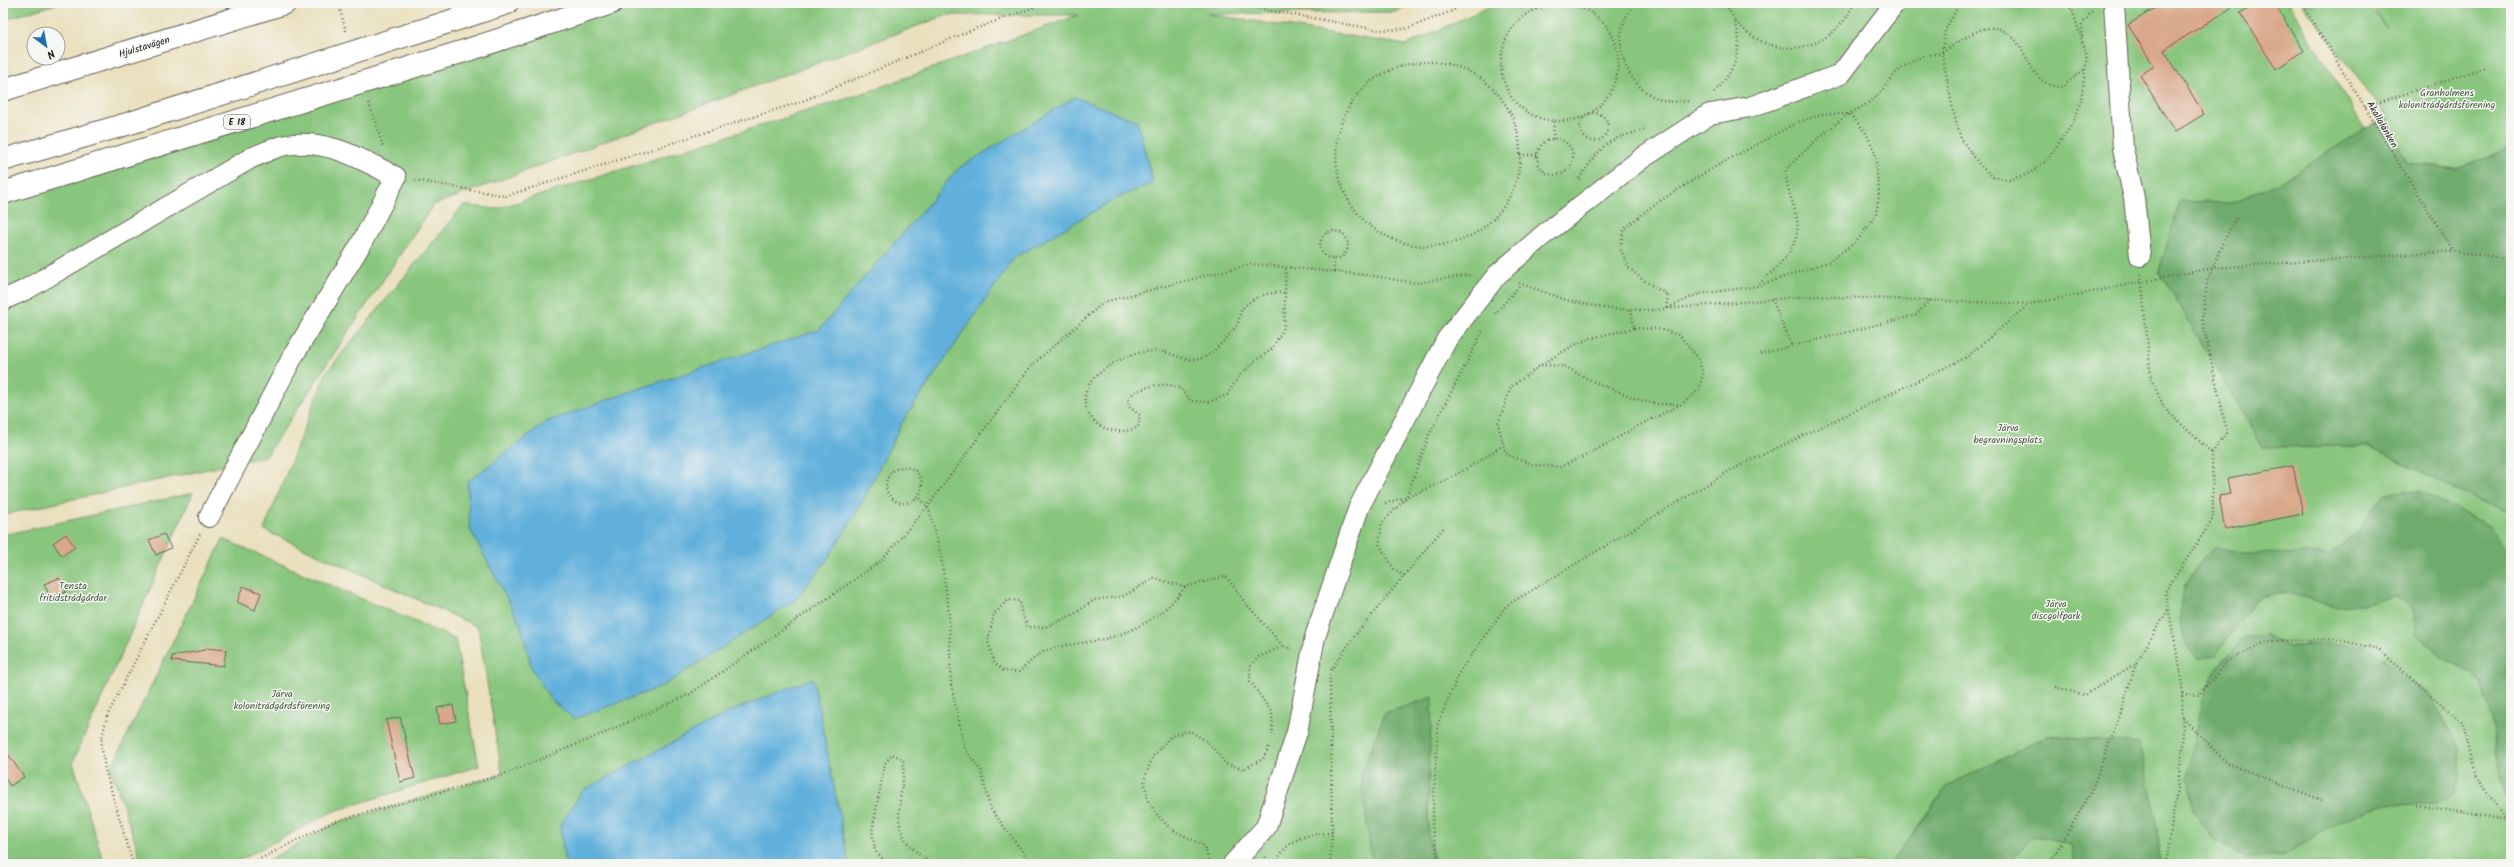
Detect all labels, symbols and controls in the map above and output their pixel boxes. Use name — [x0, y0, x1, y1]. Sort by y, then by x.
north arrow — [26, 26, 66, 66]
street label: Hjulstavägen — [117, 32, 172, 62]
text: N — [43, 44, 58, 63]
park label: Granholmens koloniträdgårdsförening — [2399, 85, 2496, 113]
street label: Akallalänken — [2362, 98, 2402, 151]
road number: E 18 — [224, 115, 250, 129]
park label: Järva begravningsplats — [1974, 420, 2043, 448]
park label: Tensta fritidsträdgårdar — [39, 578, 107, 606]
park label: Järva discgolfpark — [2031, 596, 2081, 624]
park label: Järva koloniträdgårdsförening — [234, 686, 331, 714]

